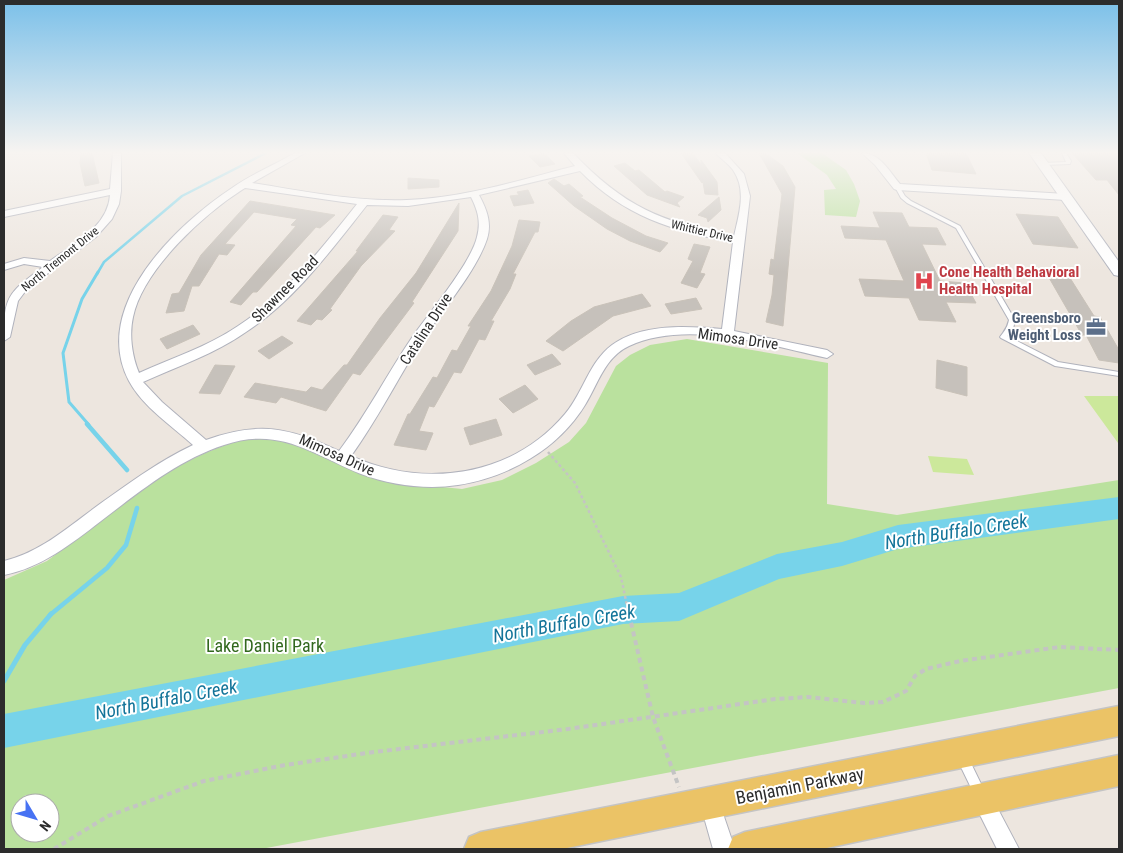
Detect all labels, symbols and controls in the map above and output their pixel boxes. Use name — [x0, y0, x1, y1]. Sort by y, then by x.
street label: Whittier Drive — [669, 217, 735, 245]
street label: North Tremont Drive — [19, 223, 102, 294]
street label: Shawnee Road — [248, 252, 322, 326]
place label: Cone Health Behavioral Health Hospital — [939, 263, 1079, 298]
hospital icon: Cone Health Behavioral Health Hospital — [913, 270, 935, 292]
street label: Catalina Drive — [396, 290, 456, 368]
place label: Greensboro Weight Loss — [1008, 309, 1081, 344]
office icon: Greensboro Weight Loss — [1085, 316, 1107, 338]
street label: Mimosa Drive — [697, 324, 779, 354]
street label: Mimosa Drive — [296, 430, 378, 480]
water label: North Buffalo Creek — [883, 509, 1030, 554]
water label: North Buffalo Creek — [491, 600, 638, 647]
park label: Lake Daniel Park — [206, 635, 324, 656]
water label: North Buffalo Creek — [93, 674, 240, 725]
street label: Benjamin Parkway — [734, 763, 866, 808]
north arrow — [10, 793, 60, 843]
text: N — [36, 818, 54, 834]

